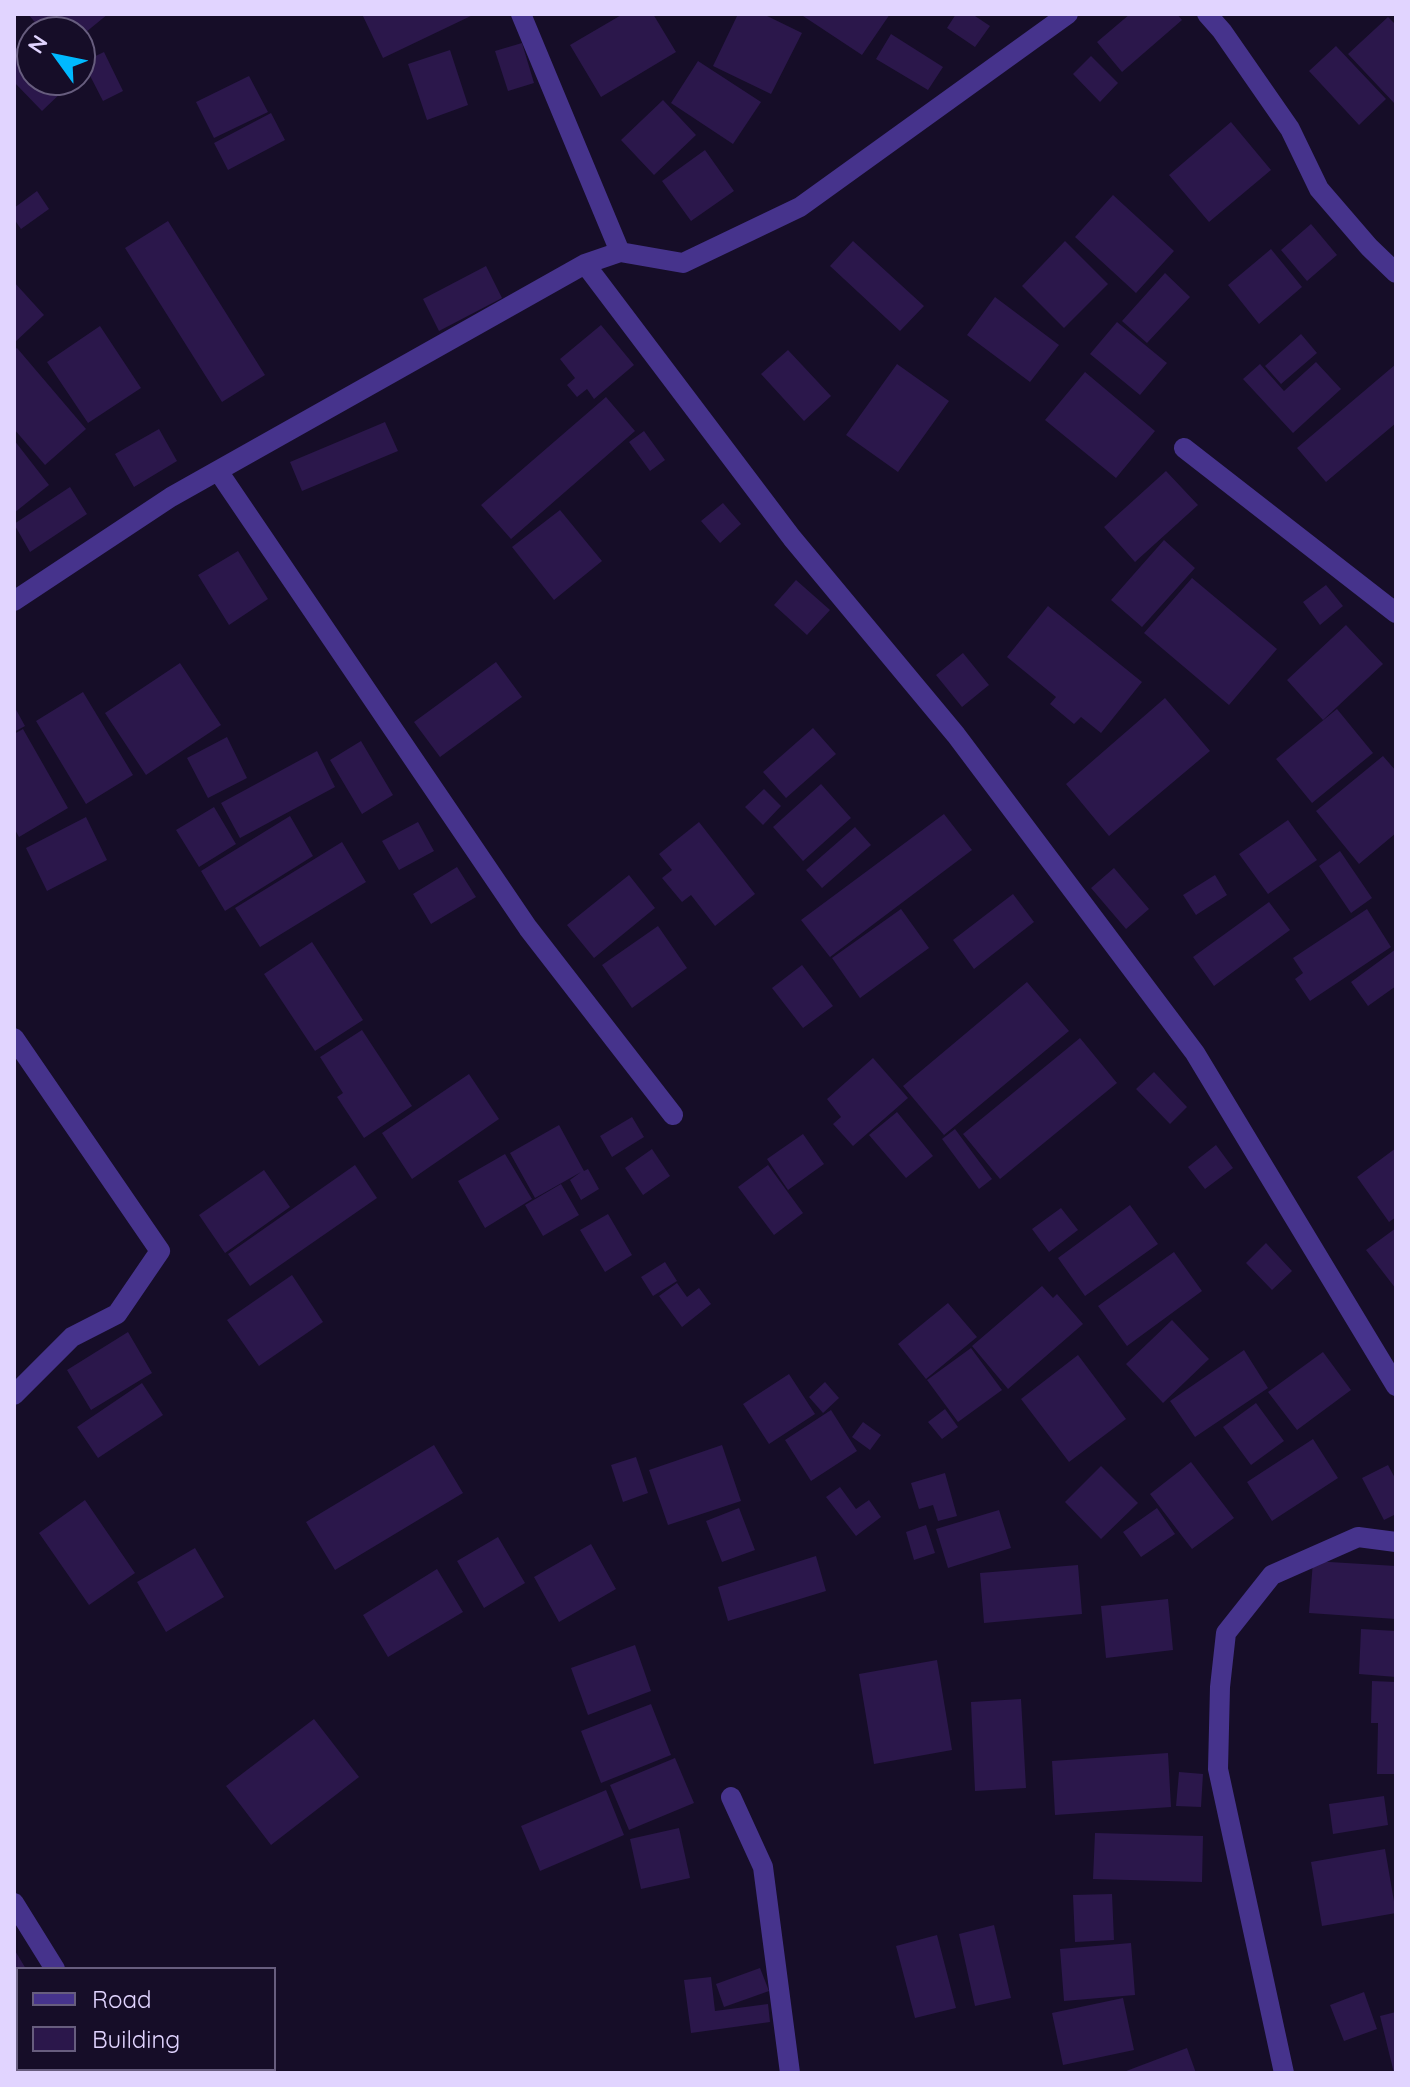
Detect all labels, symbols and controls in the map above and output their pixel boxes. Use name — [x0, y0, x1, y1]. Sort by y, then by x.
north arrow — [16, 16, 96, 96]
text: N — [21, 30, 54, 58]
legend — [16, 1967, 276, 2071]
text: Road — [92, 1984, 152, 2014]
text: Building — [92, 2024, 180, 2054]

